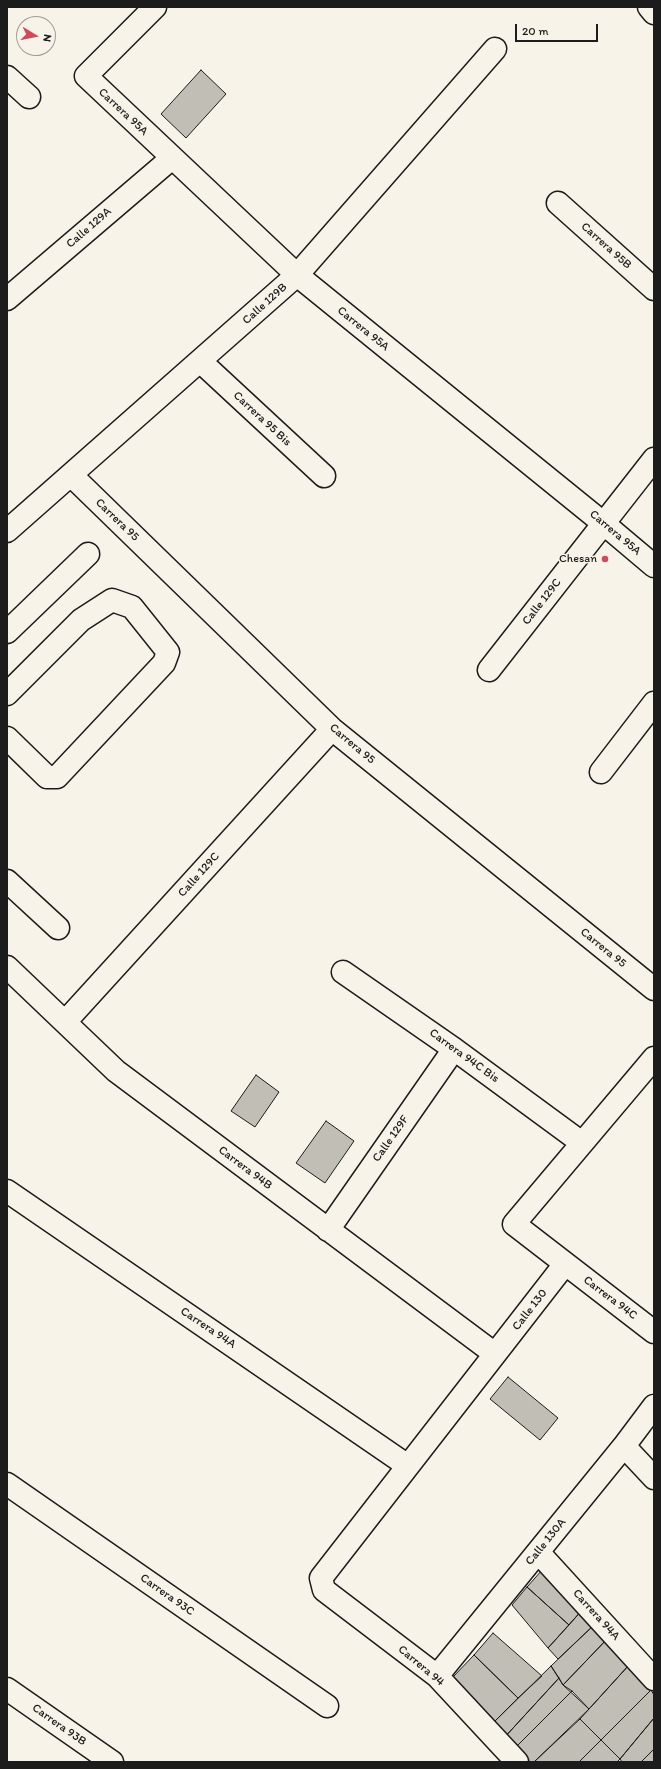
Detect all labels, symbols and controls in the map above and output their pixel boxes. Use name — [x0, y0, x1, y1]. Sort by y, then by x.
north arrow — [16, 16, 56, 56]
scale bar — [517, 16, 600, 42]
text: 20 m — [522, 24, 549, 38]
text: N — [40, 33, 54, 43]
street label: Carrera 95A — [95, 85, 151, 139]
street label: Calle 129A — [64, 205, 114, 251]
street label: Carrera 95B — [578, 220, 634, 272]
street label: Calle 129B — [240, 280, 290, 328]
street label: Carrera 95A — [334, 304, 392, 354]
street label: Carrera 95 Bis — [230, 388, 294, 450]
street label: Carrera 95 — [92, 496, 142, 544]
street label: Carrera 95A — [586, 507, 644, 559]
place label: Chesan — [559, 552, 597, 566]
marker: Chesan — [600, 554, 610, 564]
street label: Calle 129C — [519, 576, 565, 628]
street label: Carrera 95 — [326, 721, 378, 767]
street label: Calle 129C — [175, 850, 223, 900]
street label: Carrera 95 — [577, 925, 629, 971]
street label: Carrera 94C Bis — [426, 1026, 502, 1086]
street label: Calle 129F — [370, 1113, 412, 1165]
street label: Carrera 94B — [215, 1143, 275, 1193]
street label: Carrera 94C — [580, 1273, 640, 1323]
street label: Calle 130 — [509, 1286, 551, 1334]
street label: Carrera 94A — [178, 1304, 238, 1352]
street label: Calle 130A — [523, 1516, 569, 1568]
street label: Carrera 93C — [137, 1571, 197, 1619]
street label: Carrera 94A — [569, 1586, 623, 1644]
street label: Carrera 94 — [395, 1642, 447, 1690]
street label: Carrera 93B — [29, 1701, 89, 1749]

